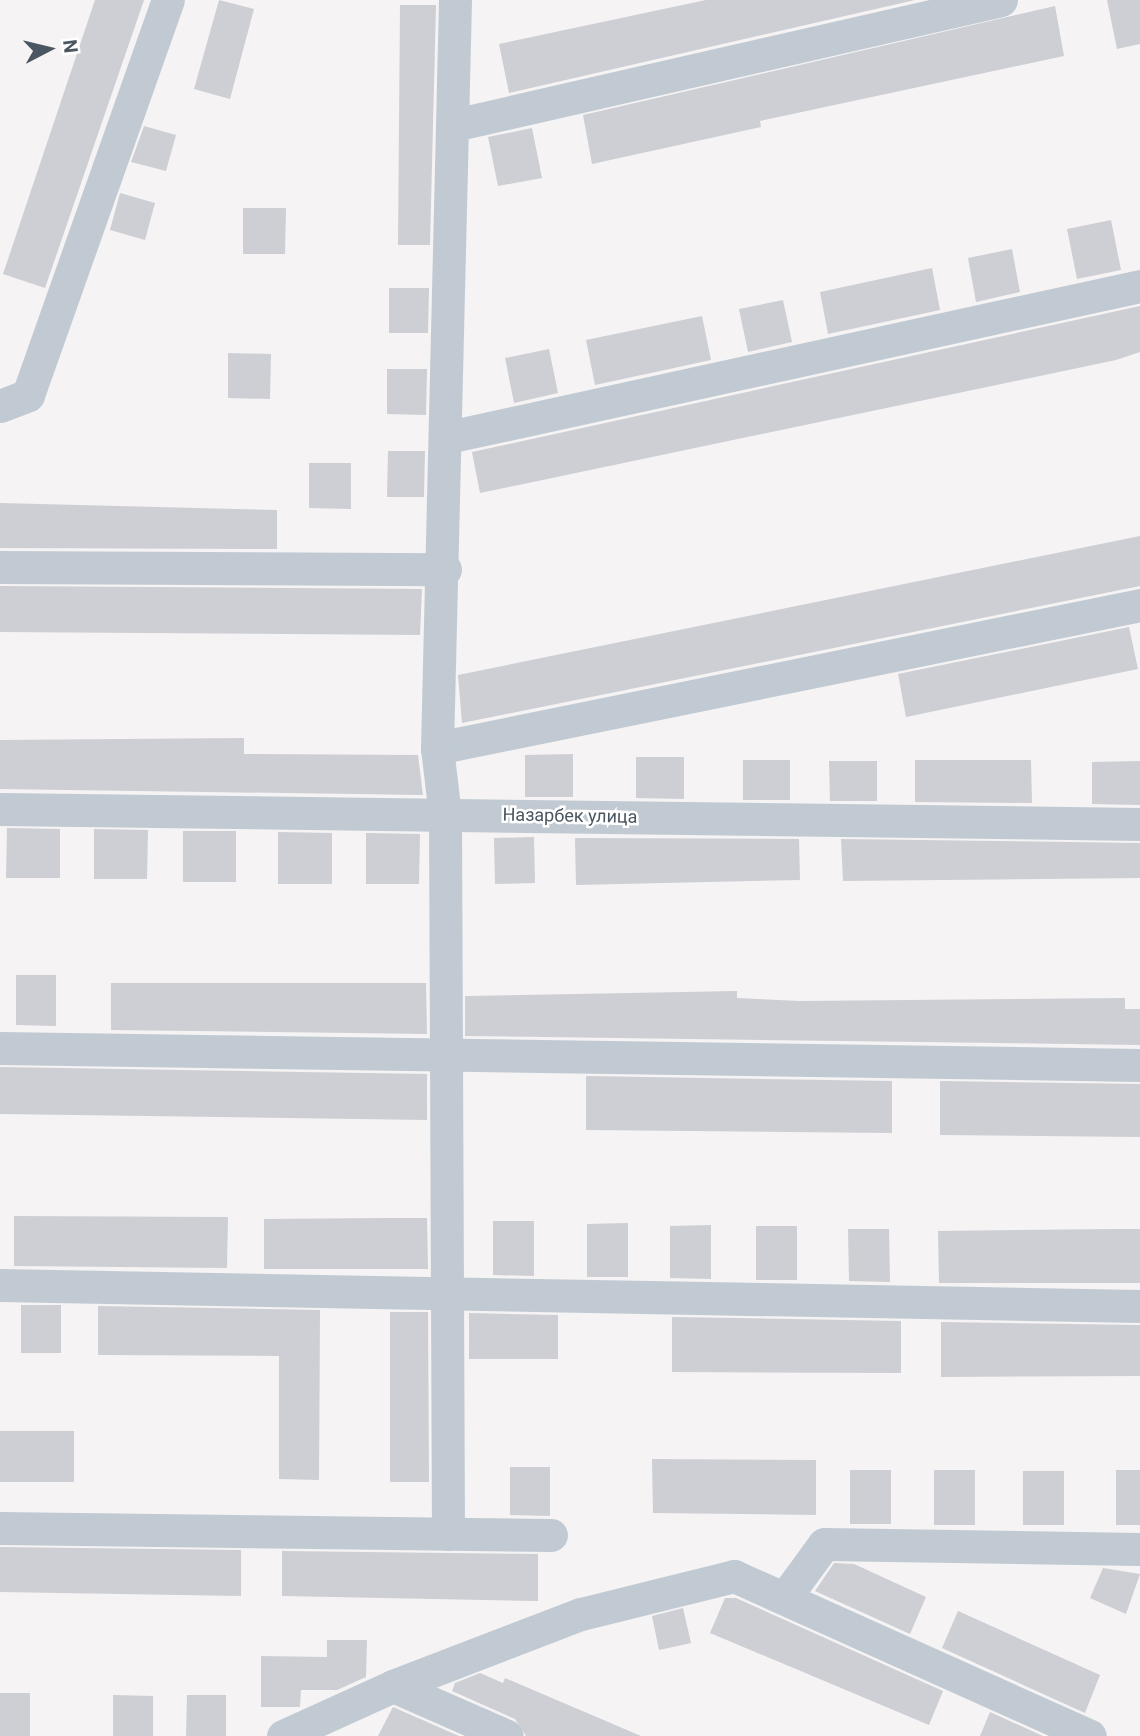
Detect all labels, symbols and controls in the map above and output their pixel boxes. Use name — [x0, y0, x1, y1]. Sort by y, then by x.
north arrow — [14, 14, 84, 84]
text: N — [58, 38, 83, 54]
street label: Назарбек улица — [502, 804, 638, 828]

